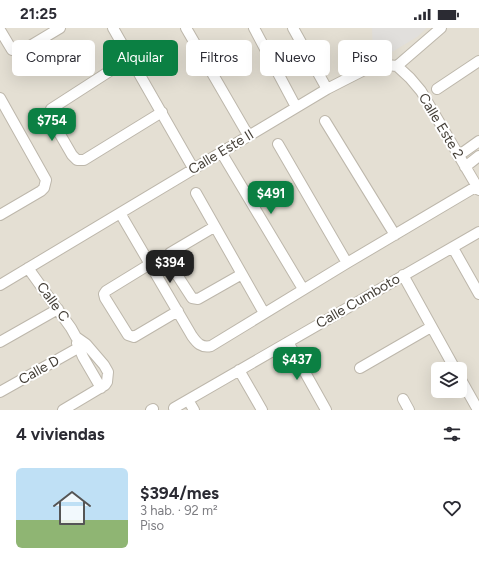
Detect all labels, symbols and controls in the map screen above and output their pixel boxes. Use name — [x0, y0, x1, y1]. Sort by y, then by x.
text: 21:25 — [20, 5, 57, 23]
chip: Comprar — [12, 40, 95, 76]
chip: Alquilar — [103, 40, 178, 76]
chip: Filtros — [186, 40, 252, 76]
chip: Nuevo — [260, 40, 330, 76]
chip: Piso — [338, 40, 392, 76]
street label: Calle Este 2 — [415, 90, 467, 162]
pin: $754 — [28, 108, 76, 142]
text: $754 — [37, 113, 67, 128]
street label: Calle Este II — [185, 126, 257, 178]
pin: $491 — [247, 181, 295, 215]
text: $491 — [257, 186, 285, 201]
pin: $394 — [146, 250, 194, 284]
text: $394 — [155, 255, 185, 270]
street label: Calle Cumboto — [313, 270, 403, 332]
street label: Calle C — [33, 279, 73, 325]
pin: $437 — [273, 347, 321, 381]
street label: Calle D — [16, 352, 62, 388]
text: $437 — [282, 352, 312, 367]
map controls — [431, 362, 467, 398]
button: layers — [431, 362, 467, 398]
icon: filters — [441, 423, 463, 445]
text: 4 viviendas — [16, 424, 105, 444]
text: $394/mes — [140, 483, 219, 503]
icon: home — [48, 484, 96, 532]
icon: heart — [441, 497, 463, 519]
text: 3 hab. · 92 m² — [140, 503, 218, 518]
text: Piso — [140, 518, 164, 533]

